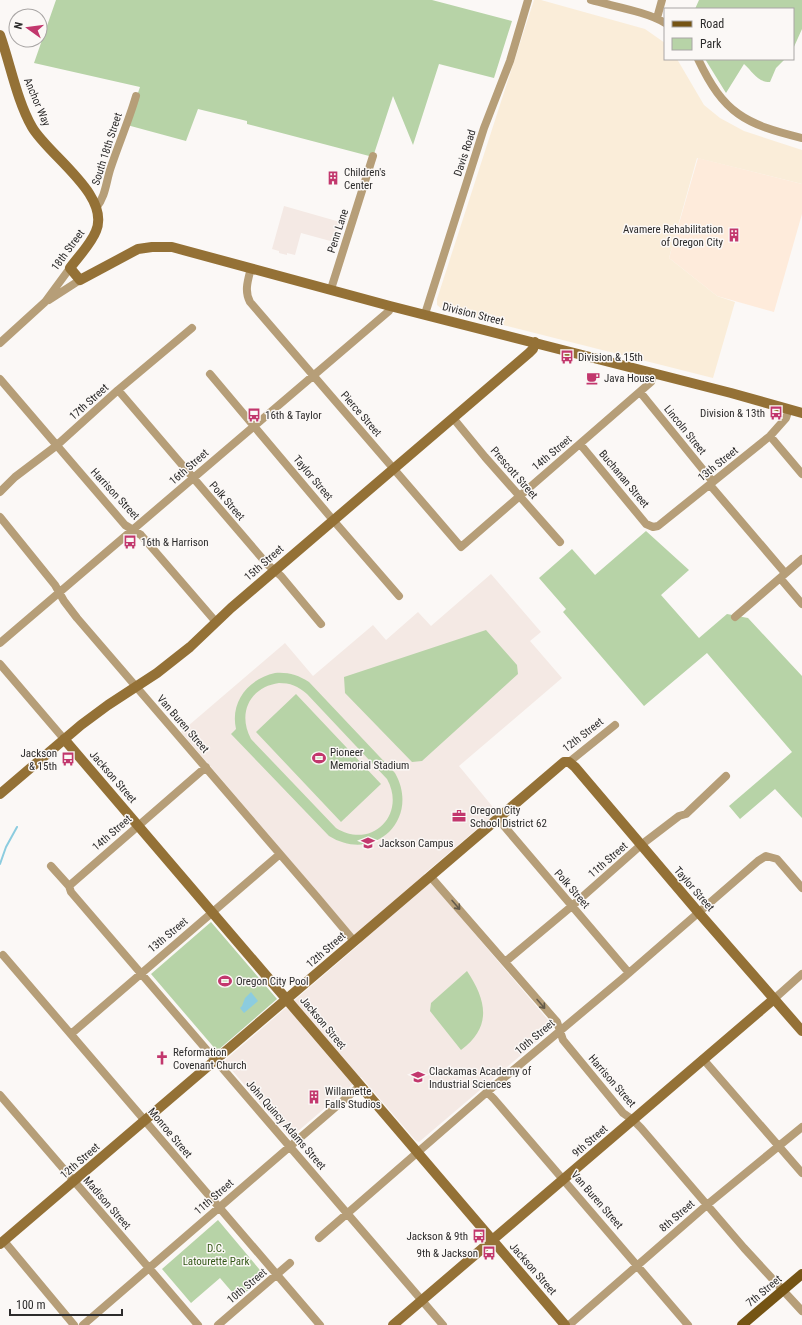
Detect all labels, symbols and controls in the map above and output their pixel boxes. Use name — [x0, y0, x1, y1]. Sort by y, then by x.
north arrow — [8, 8, 48, 48]
legend — [664, 8, 794, 60]
text: Road — [700, 17, 724, 31]
text: N — [12, 21, 26, 31]
text: Park — [700, 37, 722, 51]
street label: Anchor Way — [21, 76, 53, 129]
street label: South 18th Street — [89, 111, 125, 187]
street label: Davis Road — [451, 128, 479, 178]
place label: Children's Center — [344, 166, 386, 192]
building icon: Children's Center — [325, 170, 341, 186]
street label: Penn Lane — [325, 207, 351, 255]
place label: Avamere Rehabilitation of Oregon City — [623, 223, 723, 249]
street label: 18th Street — [49, 227, 87, 273]
building icon: Avamere Rehabilitation of Oregon City — [726, 227, 742, 243]
street label: Division Street — [441, 300, 505, 328]
bus stop icon: Division & 15th — [559, 349, 575, 365]
place label: Division & 15th — [578, 351, 643, 364]
cafe icon: Java House — [585, 370, 601, 386]
place label: Java House — [604, 372, 655, 385]
street label: 17th Street — [67, 381, 111, 423]
street label: Pierce Street — [338, 389, 384, 439]
street label: Lincoln Street — [661, 403, 709, 457]
bus stop icon: Division & 13th — [768, 405, 784, 421]
bus stop icon: 16th & Taylor — [246, 407, 262, 423]
place label: Division & 13th — [700, 407, 765, 420]
place label: 16th & Taylor — [265, 409, 322, 422]
street label: 14th Street — [530, 433, 574, 473]
street label: Prescott Street — [488, 444, 540, 502]
street label: 13th Street — [695, 444, 741, 484]
street label: 16th Street — [167, 446, 211, 488]
street label: Buchanan Street — [596, 448, 652, 510]
street label: Taylor Street — [290, 453, 336, 503]
street label: Harrison Street — [88, 466, 142, 522]
street label: Polk Street — [207, 479, 247, 523]
bus stop icon: 16th & Harrison — [122, 534, 138, 550]
place label: 16th & Harrison — [141, 536, 209, 549]
street label: 15th Street — [242, 542, 286, 584]
street label: Van Buren Street — [154, 692, 212, 756]
street label: 12th Street — [560, 715, 606, 755]
place label: Pioneer Memorial Stadium — [330, 746, 409, 772]
place label: Jackson & 15th — [21, 747, 57, 773]
street label: Jackson Street — [87, 748, 139, 806]
sports icon: Pioneer Memorial Stadium — [311, 750, 327, 766]
bus stop icon: Jackson & 15th — [60, 751, 76, 767]
place label: Oregon City School District 62 — [470, 804, 547, 830]
office icon: Oregon City School District 62 — [451, 808, 467, 824]
street label: 14th Street — [90, 812, 134, 854]
school or university icon: Jackson Campus — [360, 835, 376, 851]
place label: Jackson Campus — [379, 837, 454, 850]
street label: 11th Street — [586, 839, 630, 881]
street label: Taylor Street — [671, 864, 717, 914]
street label: Polk Street — [552, 867, 592, 911]
one-way arrow — [451, 900, 460, 911]
street label: 13th Street — [146, 915, 190, 955]
street label: 12th Street — [304, 929, 348, 971]
sports icon: Oregon City Pool — [217, 973, 233, 989]
place label: Oregon City Pool — [236, 975, 309, 988]
street label: Jackson Street — [297, 994, 349, 1052]
one-way arrow — [536, 998, 545, 1009]
street label: 10th Street — [513, 1017, 557, 1057]
place label: Reformation Covenant Church — [173, 1046, 247, 1072]
church icon: Reformation Covenant Church — [154, 1050, 170, 1066]
street label: Harrison Street — [586, 1052, 638, 1110]
place label: Clackamas Academy of Industrial Sciences — [429, 1065, 532, 1091]
school or university icon: Clackamas Academy of Industrial Sciences — [410, 1069, 426, 1085]
street label: John Quincy Adams Street — [243, 1077, 329, 1173]
place label: Willamette Falls Studios — [325, 1085, 381, 1111]
building icon: Willamette Falls Studios — [306, 1089, 322, 1105]
street label: Monroe Street — [145, 1105, 195, 1161]
street label: 9th Street — [570, 1122, 610, 1160]
street label: 12th Street — [58, 1140, 102, 1182]
street label: Van Buren Street — [568, 1168, 626, 1232]
street label: Madison Street — [81, 1174, 133, 1232]
street label: 11th Street — [192, 1176, 236, 1218]
street label: 8th Street — [657, 1197, 697, 1235]
bus stop icon: Jackson & 9th — [471, 1228, 487, 1244]
place label: Jackson & 9th — [406, 1230, 468, 1243]
street label: Jackson Street — [507, 1240, 559, 1298]
park label: D.C. Latourette Park — [183, 1242, 249, 1268]
bus stop icon: 9th & Jackson — [481, 1245, 497, 1261]
place label: 9th & Jackson — [416, 1247, 478, 1260]
street label: 10th Street — [225, 1266, 269, 1306]
street label: 7th Street — [744, 1272, 784, 1310]
scale bar — [10, 1291, 122, 1317]
text: 100 m — [16, 1298, 46, 1312]

